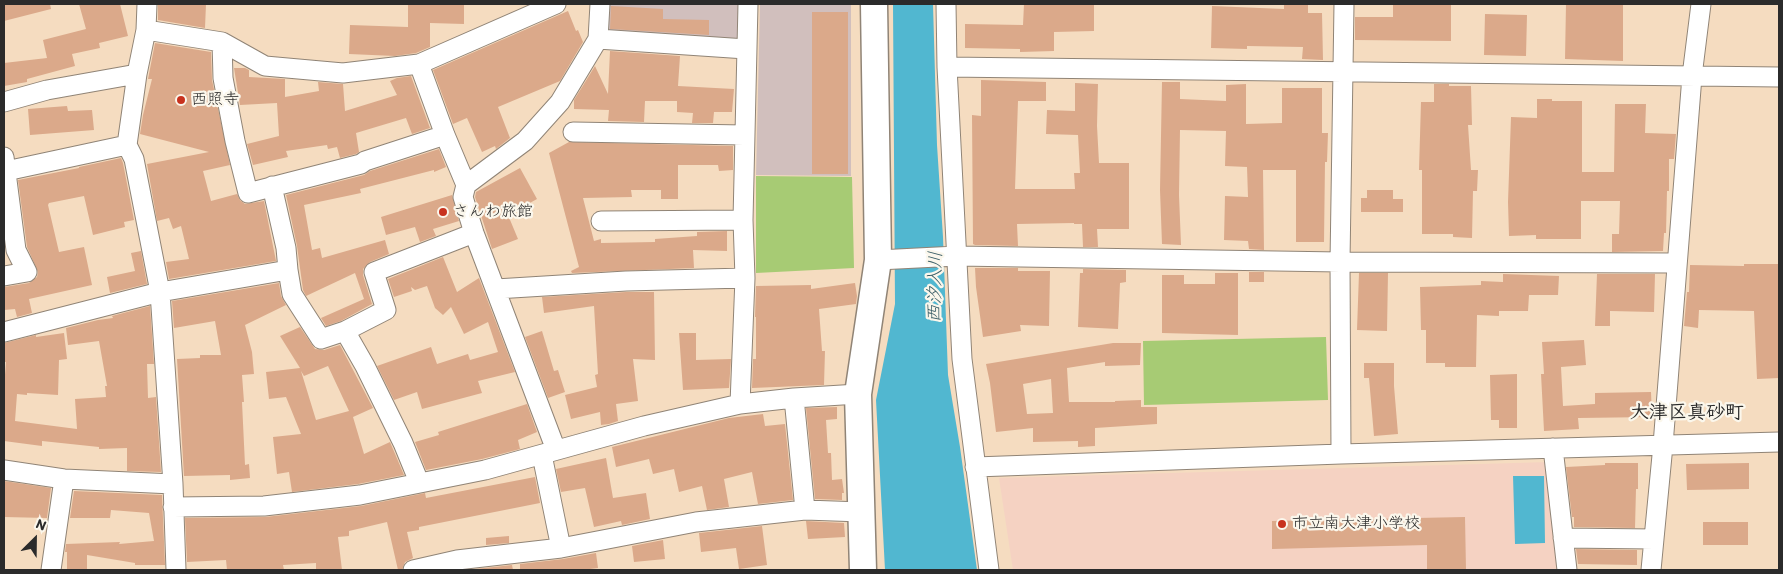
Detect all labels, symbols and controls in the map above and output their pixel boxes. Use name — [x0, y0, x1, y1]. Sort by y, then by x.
place label: 西照寺 — [191, 90, 239, 110]
marker: 西照寺 — [175, 94, 187, 106]
place label: さんわ旅館 — [453, 202, 533, 222]
marker: さんわ旅館 — [437, 206, 449, 218]
water label: 西汐入川 — [925, 251, 947, 323]
district label: 大津区真砂町 — [1630, 402, 1744, 424]
north arrow — [10, 514, 60, 564]
place label: 市立南大津小学校 — [1292, 514, 1420, 534]
text: N — [33, 515, 49, 534]
marker: 市立南大津小学校 — [1276, 518, 1288, 530]

